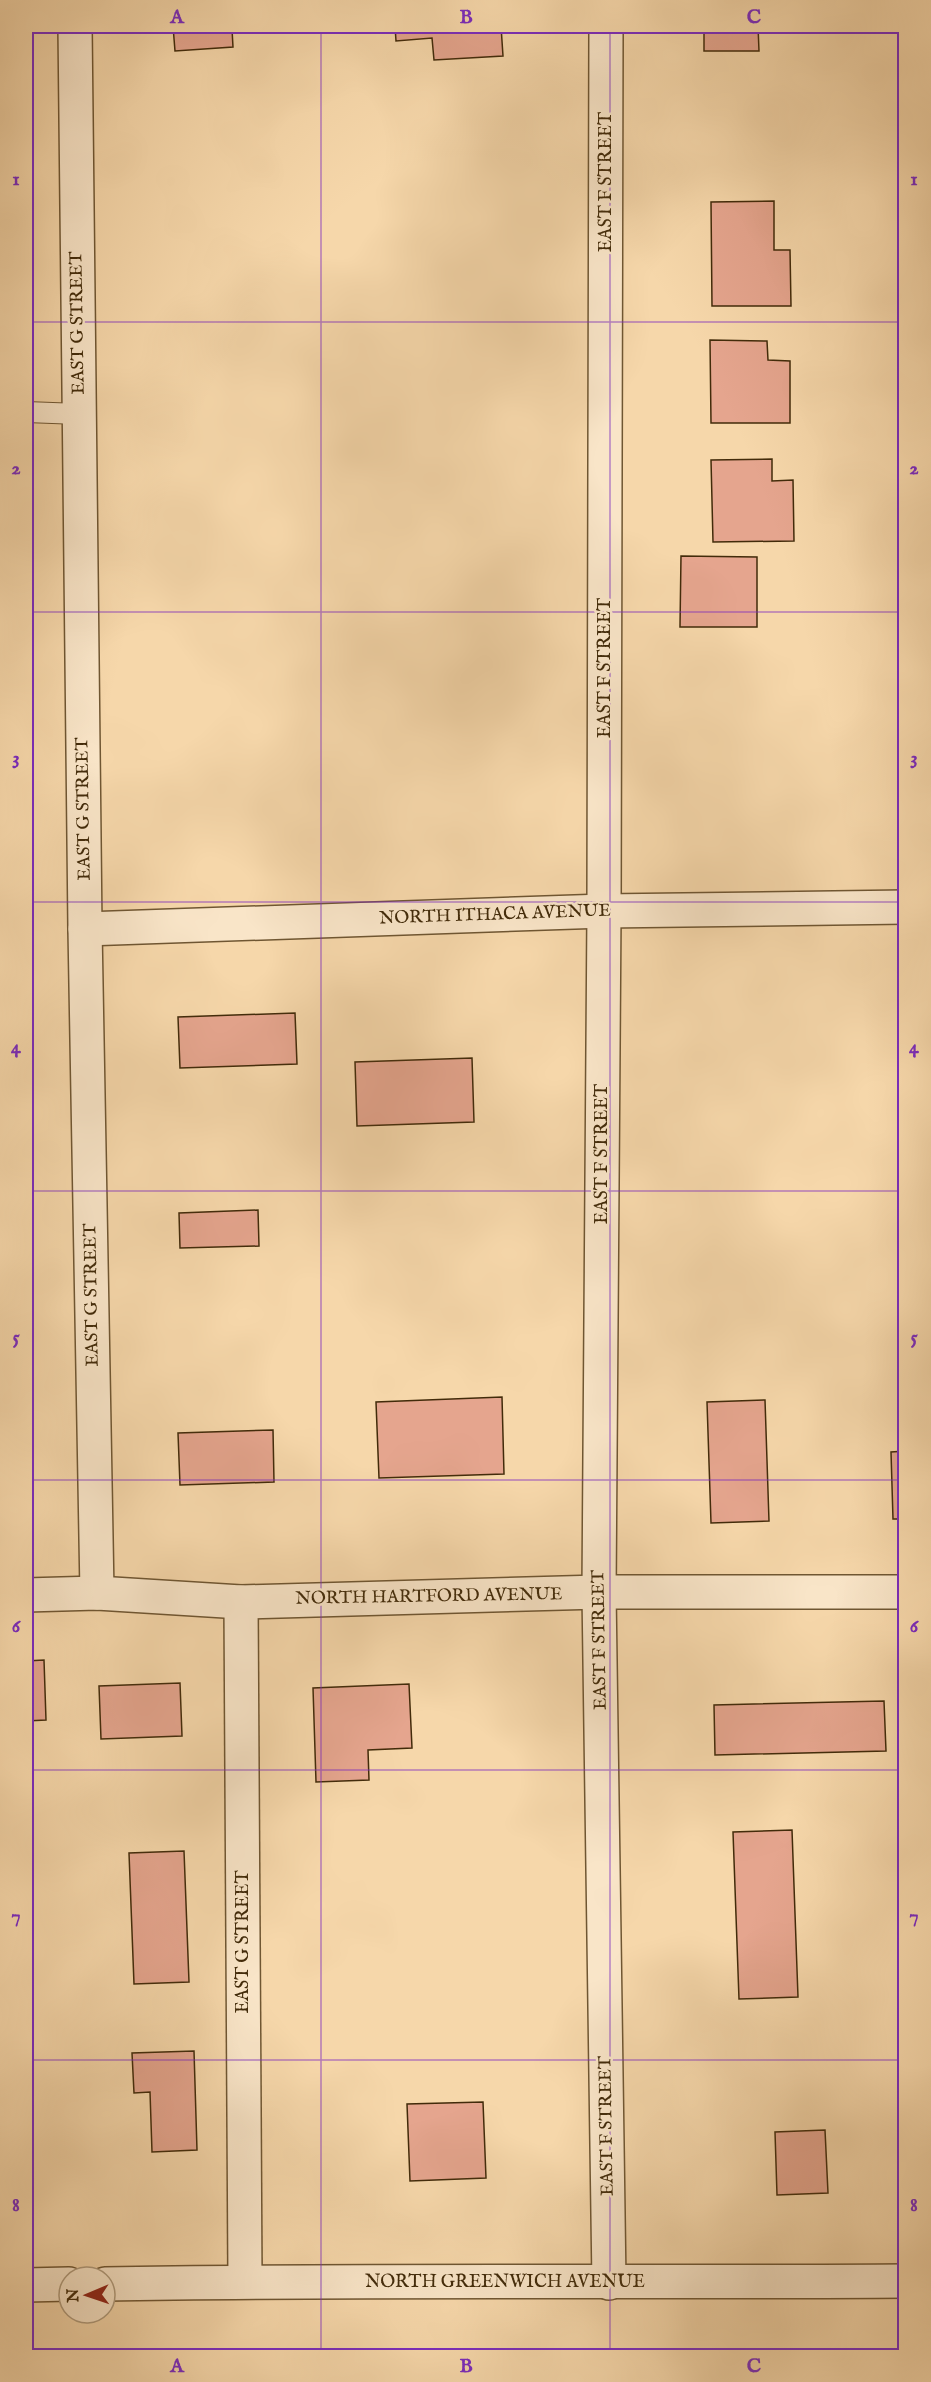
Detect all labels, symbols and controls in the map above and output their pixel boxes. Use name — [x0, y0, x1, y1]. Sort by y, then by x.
text: A — [169, 5, 185, 30]
text: B — [459, 5, 473, 30]
text: C — [747, 5, 761, 30]
street label: EAST F STREET — [595, 112, 618, 252]
text: 1 — [12, 167, 20, 192]
text: 1 — [910, 167, 918, 192]
street label: EAST G STREET — [65, 251, 91, 395]
text: 2 — [11, 456, 21, 481]
text: 2 — [909, 456, 919, 481]
street label: EAST F STREET — [594, 598, 617, 738]
street label: EAST G STREET — [71, 737, 97, 881]
text: 3 — [12, 746, 20, 771]
text: 3 — [910, 746, 918, 771]
street label: NORTH ITHACA AVENUE — [379, 899, 611, 931]
text: 4 — [11, 1035, 22, 1060]
text: 4 — [909, 1035, 920, 1060]
street label: EAST F STREET — [591, 1084, 614, 1224]
street label: EAST G STREET — [79, 1223, 105, 1367]
text: 5 — [12, 1325, 20, 1350]
text: 5 — [910, 1325, 918, 1350]
street label: EAST F STREET — [587, 1570, 613, 1710]
street label: NORTH HARTFORD AVENUE — [295, 1583, 563, 1611]
text: 6 — [12, 1614, 22, 1639]
text: 6 — [910, 1614, 920, 1639]
street label: EAST G STREET — [232, 1870, 255, 2014]
text: 7 — [11, 1904, 21, 1929]
text: 7 — [909, 1904, 919, 1929]
street label: EAST F STREET — [594, 2056, 620, 2196]
text: 8 — [12, 2193, 20, 2218]
text: 8 — [910, 2193, 918, 2218]
north arrow — [57, 2265, 117, 2325]
street label: NORTH GREENWICH AVENUE — [365, 2271, 645, 2294]
text: N — [64, 2288, 84, 2304]
text: A — [169, 2354, 185, 2379]
text: B — [459, 2354, 473, 2379]
text: C — [747, 2354, 761, 2379]

